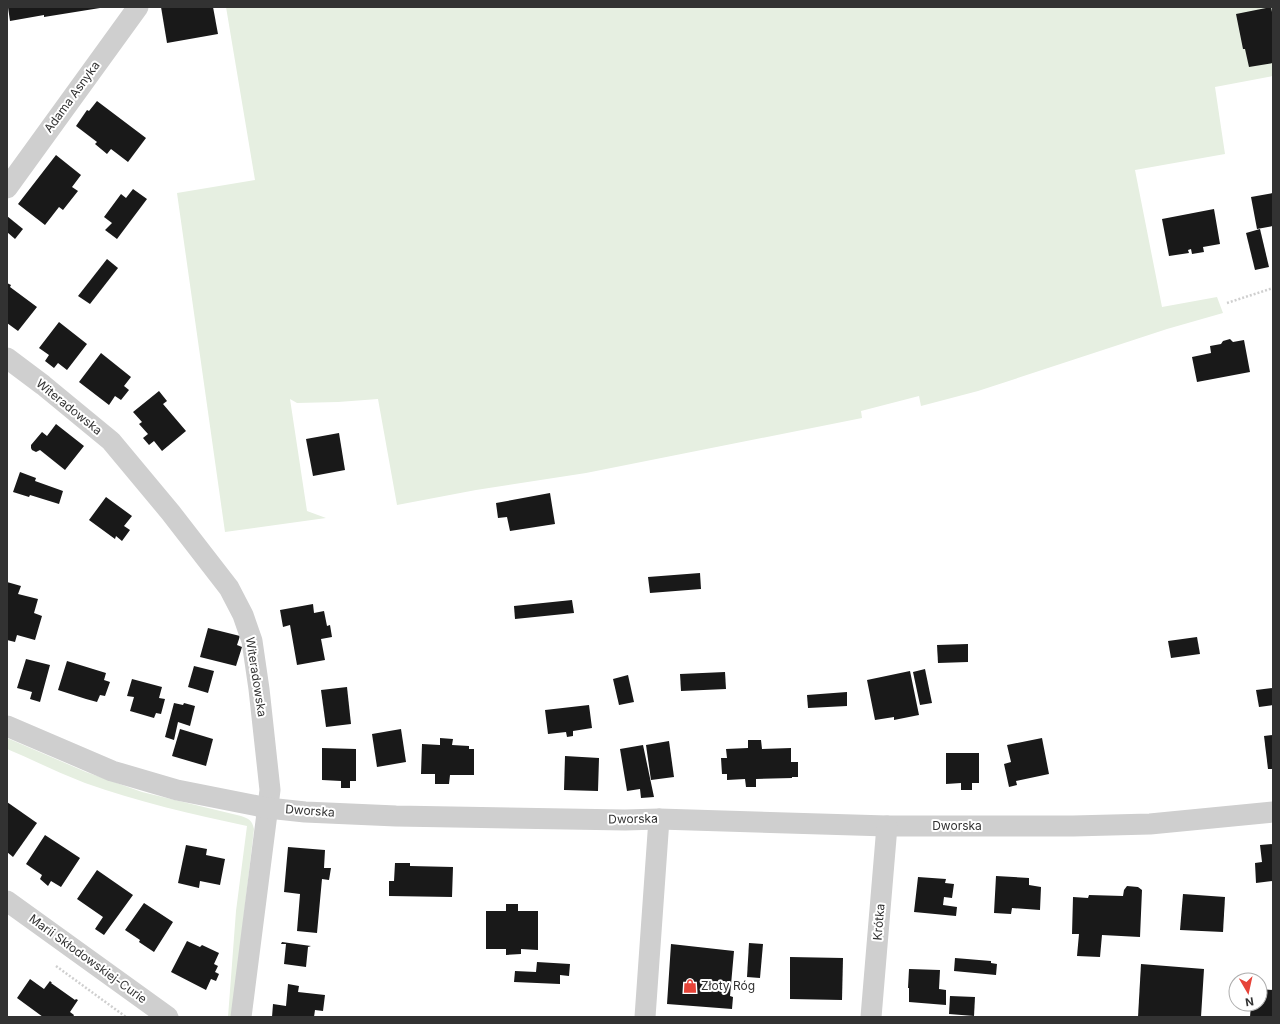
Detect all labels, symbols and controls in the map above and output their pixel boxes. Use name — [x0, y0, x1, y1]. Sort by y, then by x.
street label: Adama Asnyka — [41, 58, 103, 135]
street label: Witeradowska — [33, 375, 105, 438]
street label: Witeradowska — [243, 636, 270, 718]
street label: Dworska — [285, 801, 335, 820]
street label: Dworska — [608, 811, 658, 826]
street label: Dworska — [932, 818, 982, 833]
street label: Krótka — [869, 903, 888, 941]
street label: Marii Skłodowskiej-Curie — [27, 911, 150, 1006]
north arrow — [1228, 972, 1268, 1012]
shop icon: Złoty Róg — [682, 978, 698, 994]
place label: Złoty Róg — [701, 978, 755, 993]
text: N — [1244, 994, 1255, 1009]

